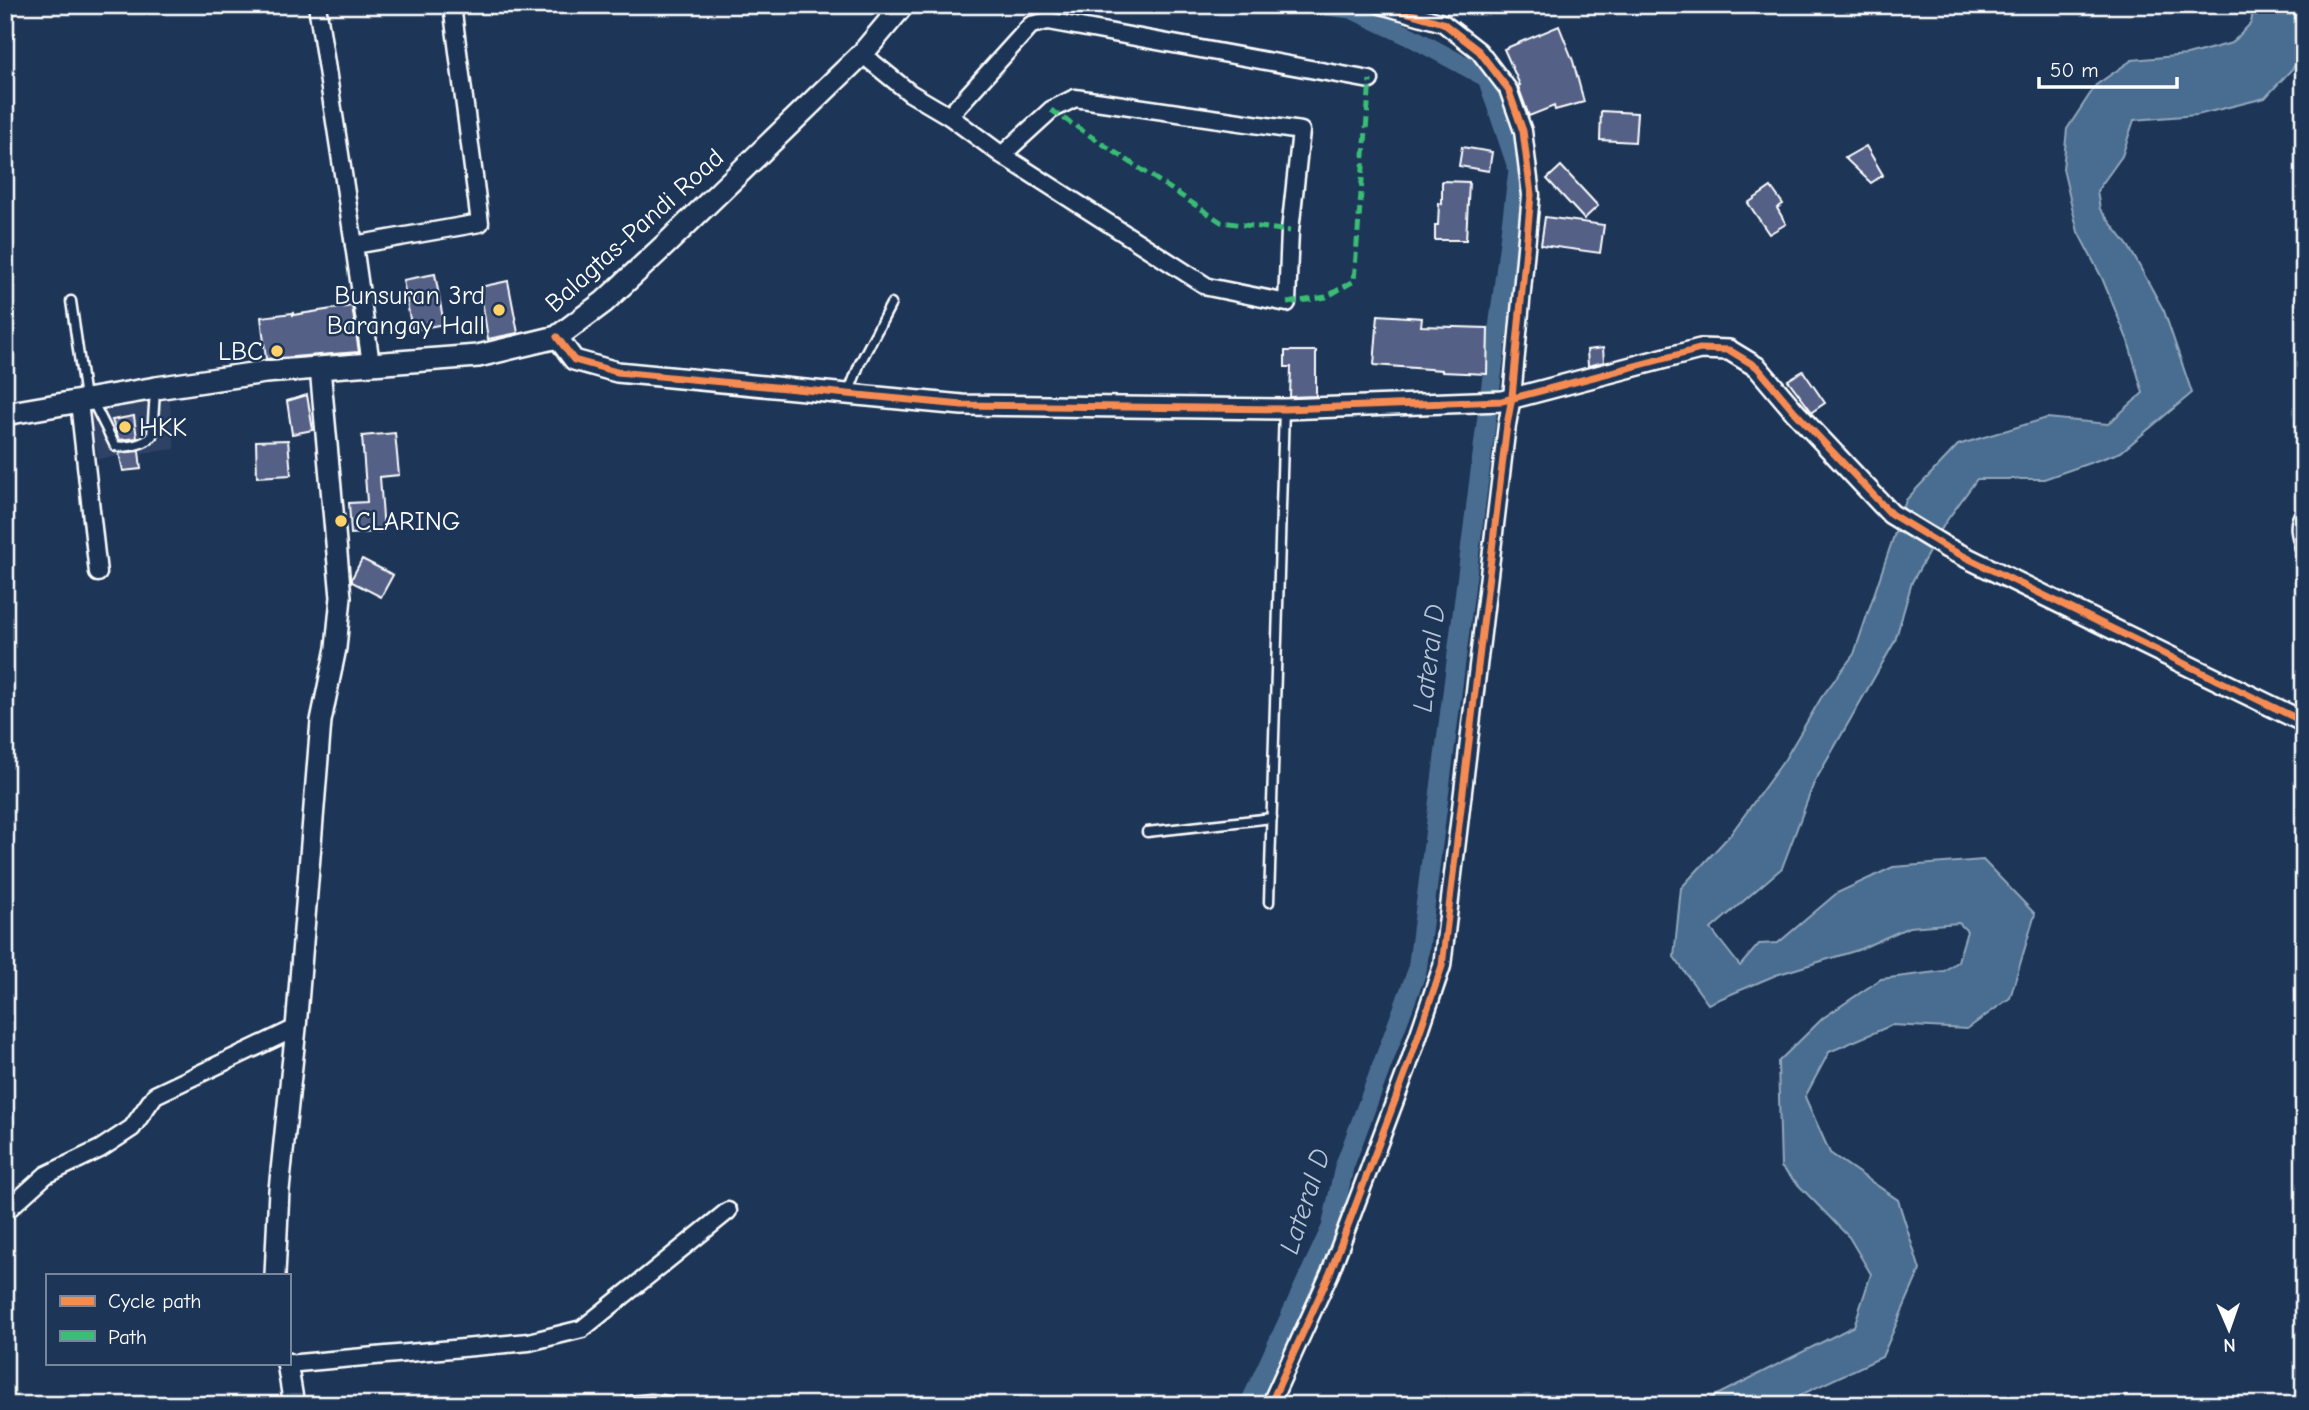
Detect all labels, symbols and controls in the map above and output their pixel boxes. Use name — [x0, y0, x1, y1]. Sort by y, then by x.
scale bar — [2039, 46, 2178, 90]
text: 50 m — [2050, 58, 2099, 82]
street label: Balagtas-Pandi Road — [539, 143, 730, 319]
place label: Bunsuran 3rd Barangay Hall — [327, 281, 485, 341]
marker: Bunsuran 3rd Barangay Hall — [491, 302, 507, 318]
place label: LBC — [218, 337, 263, 367]
marker: LBC — [269, 343, 285, 359]
place label: HKK — [139, 413, 187, 443]
marker: HKK — [117, 419, 133, 435]
place label: CLARING — [355, 507, 460, 537]
marker: CLARING — [333, 513, 349, 529]
water label: Lateral D — [1407, 602, 1451, 714]
water label: Lateral D — [1273, 1145, 1337, 1258]
legend — [46, 1274, 290, 1364]
text: Cycle path — [108, 1289, 201, 1313]
north arrow — [2194, 1294, 2264, 1364]
text: Path — [108, 1325, 147, 1349]
text: N — [2223, 1334, 2236, 1356]

